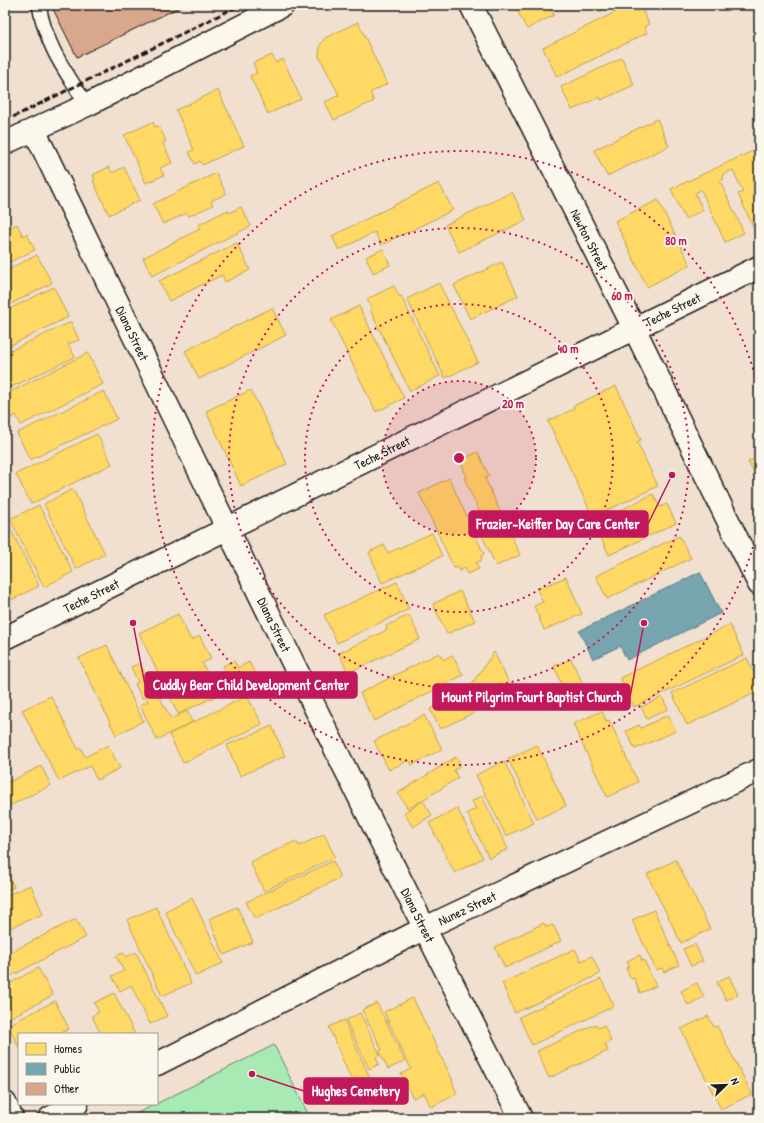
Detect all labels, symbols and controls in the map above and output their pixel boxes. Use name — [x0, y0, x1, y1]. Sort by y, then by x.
street label: Newton Street — [566, 206, 613, 274]
text: 80 m — [665, 232, 687, 249]
text: 60 m — [611, 287, 633, 304]
street label: Teche Street — [642, 288, 704, 331]
street label: Diana Street — [112, 303, 154, 364]
text: 40 m — [558, 340, 578, 357]
text: 20 m — [502, 395, 524, 412]
street label: Teche Street — [351, 431, 413, 474]
centre of rings — [452, 451, 466, 465]
callout: Frazier-Keiffer Day Care Center — [469, 511, 648, 537]
text: Frazier-Keiffer Day Care Center — [475, 514, 640, 535]
street label: Teche Street — [60, 574, 123, 617]
street label: Diana Street — [253, 594, 295, 655]
callout: Cuddly Bear Child Development Center — [145, 672, 357, 698]
text: Cuddly Bear Child Development Center — [153, 675, 350, 696]
callout: Mount Pilgrim Fourt Baptist Church — [433, 684, 630, 710]
text: Mount Pilgrim Fourt Baptist Church — [442, 687, 622, 708]
street label: Diana Street — [397, 885, 439, 946]
street label: Nunez Street — [435, 887, 499, 930]
legend — [18, 1033, 158, 1105]
text: Homes — [54, 1040, 82, 1057]
text: Public — [54, 1060, 80, 1077]
north arrow — [706, 1065, 746, 1105]
text: N — [728, 1076, 743, 1087]
callout: Hughes Cemetery — [304, 1078, 408, 1104]
text: Other — [54, 1080, 80, 1097]
text: Hughes Cemetery — [312, 1081, 400, 1102]

